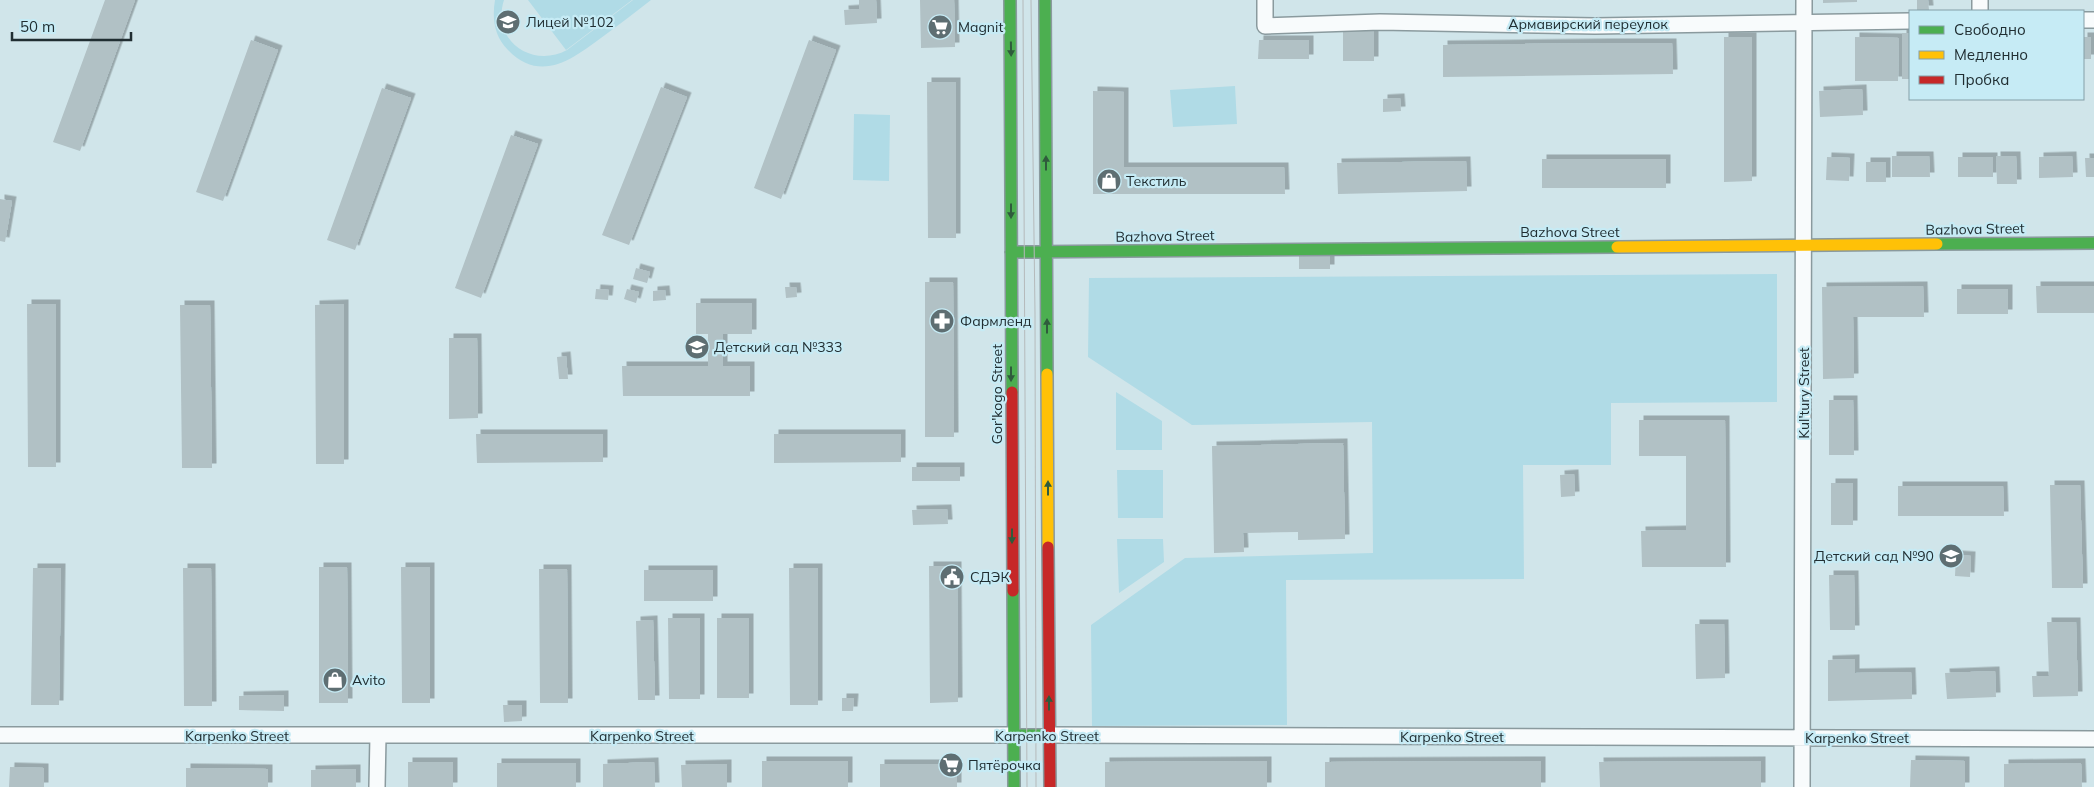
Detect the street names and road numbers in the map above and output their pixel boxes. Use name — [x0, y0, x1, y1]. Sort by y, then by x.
street label: Армавирский переулок — [1508, 15, 1668, 33]
street label: Bazhova Street — [1925, 219, 2025, 239]
street label: Bazhova Street — [1520, 223, 1620, 241]
street label: Bazhova Street — [1115, 226, 1215, 246]
street label: Gor'kogo Street — [988, 344, 1006, 444]
street label: Kul'tury Street — [1795, 347, 1813, 439]
street label: Karpenko Street — [185, 727, 289, 745]
street label: Karpenko Street — [590, 727, 694, 745]
street label: Karpenko Street — [995, 727, 1099, 745]
street label: Karpenko Street — [1400, 728, 1504, 746]
street label: Karpenko Street — [1805, 729, 1909, 747]

